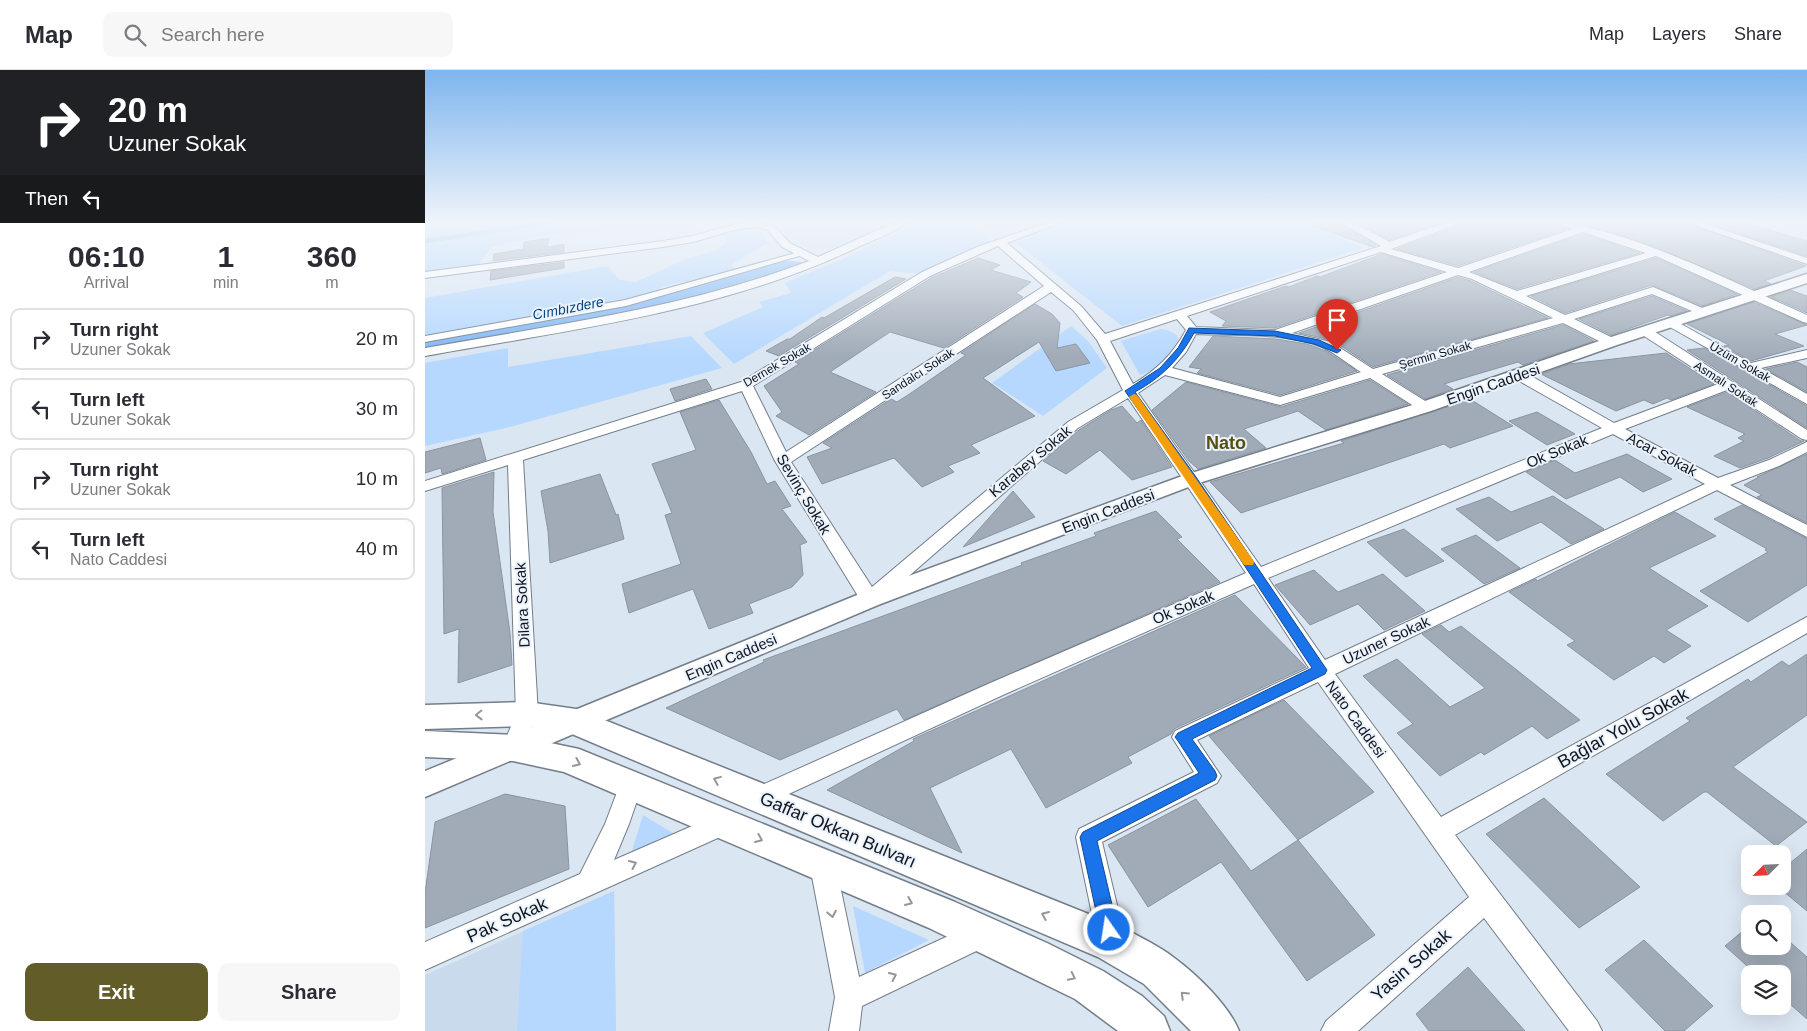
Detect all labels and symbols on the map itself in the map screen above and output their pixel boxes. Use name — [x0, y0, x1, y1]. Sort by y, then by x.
water label: Cımbızdere — [531, 293, 605, 323]
pin — [1316, 299, 1358, 350]
street label: Şermin Sokak — [1397, 338, 1474, 372]
street label: Üzüm Sokak — [1707, 339, 1774, 386]
street label: Dernek Sokak — [741, 340, 814, 390]
street label: Sandalcı Sokak — [879, 345, 958, 403]
street label: Asmalı Sokak — [1691, 358, 1761, 410]
street label: Engin Caddesi — [1444, 360, 1542, 408]
street label: Karabey Sokak — [986, 421, 1075, 500]
street label: Acar Sokak — [1624, 428, 1700, 480]
street label: Ok Sokak — [1524, 431, 1591, 471]
district label: Nato — [1206, 433, 1246, 453]
street label: Sevinç Sokak — [773, 451, 835, 538]
street label: Engin Caddesi — [1059, 486, 1157, 536]
street label: Dilara Sokak — [511, 562, 533, 648]
street label: Ok Sokak — [1150, 586, 1217, 628]
street label: Uzuner Sokak — [1340, 612, 1433, 668]
street label: Engin Caddesi — [683, 630, 779, 684]
street label: Nato Caddesi — [1322, 677, 1390, 761]
street label: Bağlar Yolu Sokak — [1554, 683, 1693, 772]
one-way arrow — [475, 710, 483, 721]
one-way arrow — [572, 756, 581, 767]
one-way arrow — [713, 776, 722, 786]
street label: Gaffar Okkan Bulvarı — [757, 788, 919, 872]
one-way arrow — [754, 833, 763, 843]
north arrow — [1741, 845, 1791, 895]
one-way arrow — [628, 859, 637, 870]
street label: Pak Sokak — [464, 893, 551, 947]
one-way arrow — [904, 895, 913, 906]
position arrow — [1082, 903, 1134, 955]
one-way arrow — [826, 909, 837, 918]
one-way arrow — [1041, 911, 1050, 922]
street label: Yasin Sokak — [1367, 924, 1456, 1005]
one-way arrow — [1067, 970, 1076, 980]
one-way arrow — [888, 972, 897, 982]
one-way arrow — [1181, 992, 1190, 1001]

